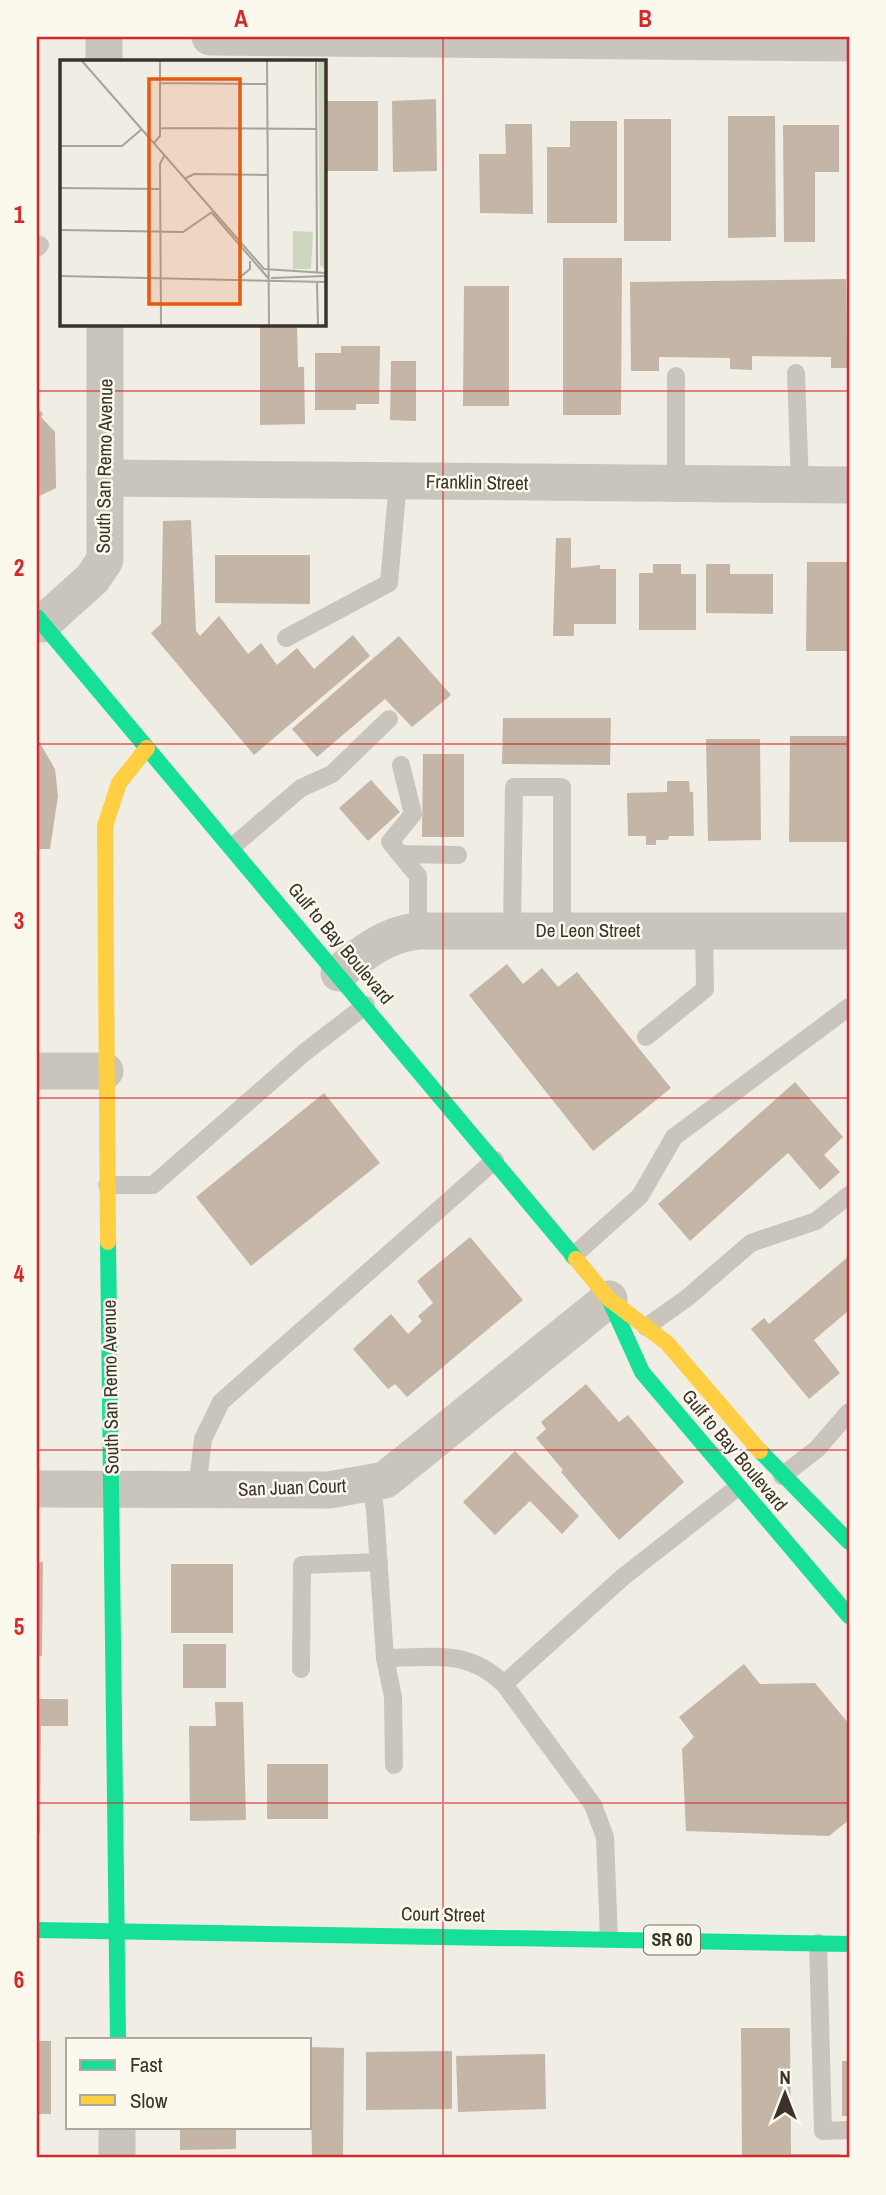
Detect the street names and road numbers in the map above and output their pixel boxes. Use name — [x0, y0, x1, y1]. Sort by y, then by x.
street label: South San Remo Avenue — [89, 378, 119, 554]
street label: Franklin Street — [426, 468, 529, 496]
street label: Gulf to Bay Boulevard — [282, 877, 400, 1009]
street label: De Leon Street — [536, 917, 641, 943]
street label: South San Remo Avenue — [95, 1299, 125, 1475]
street label: Gulf to Bay Boulevard — [676, 1384, 794, 1516]
street label: San Juan Court — [237, 1472, 347, 1502]
street label: Court Street — [401, 1900, 486, 1928]
road number: SR 60 — [644, 1926, 700, 1954]

